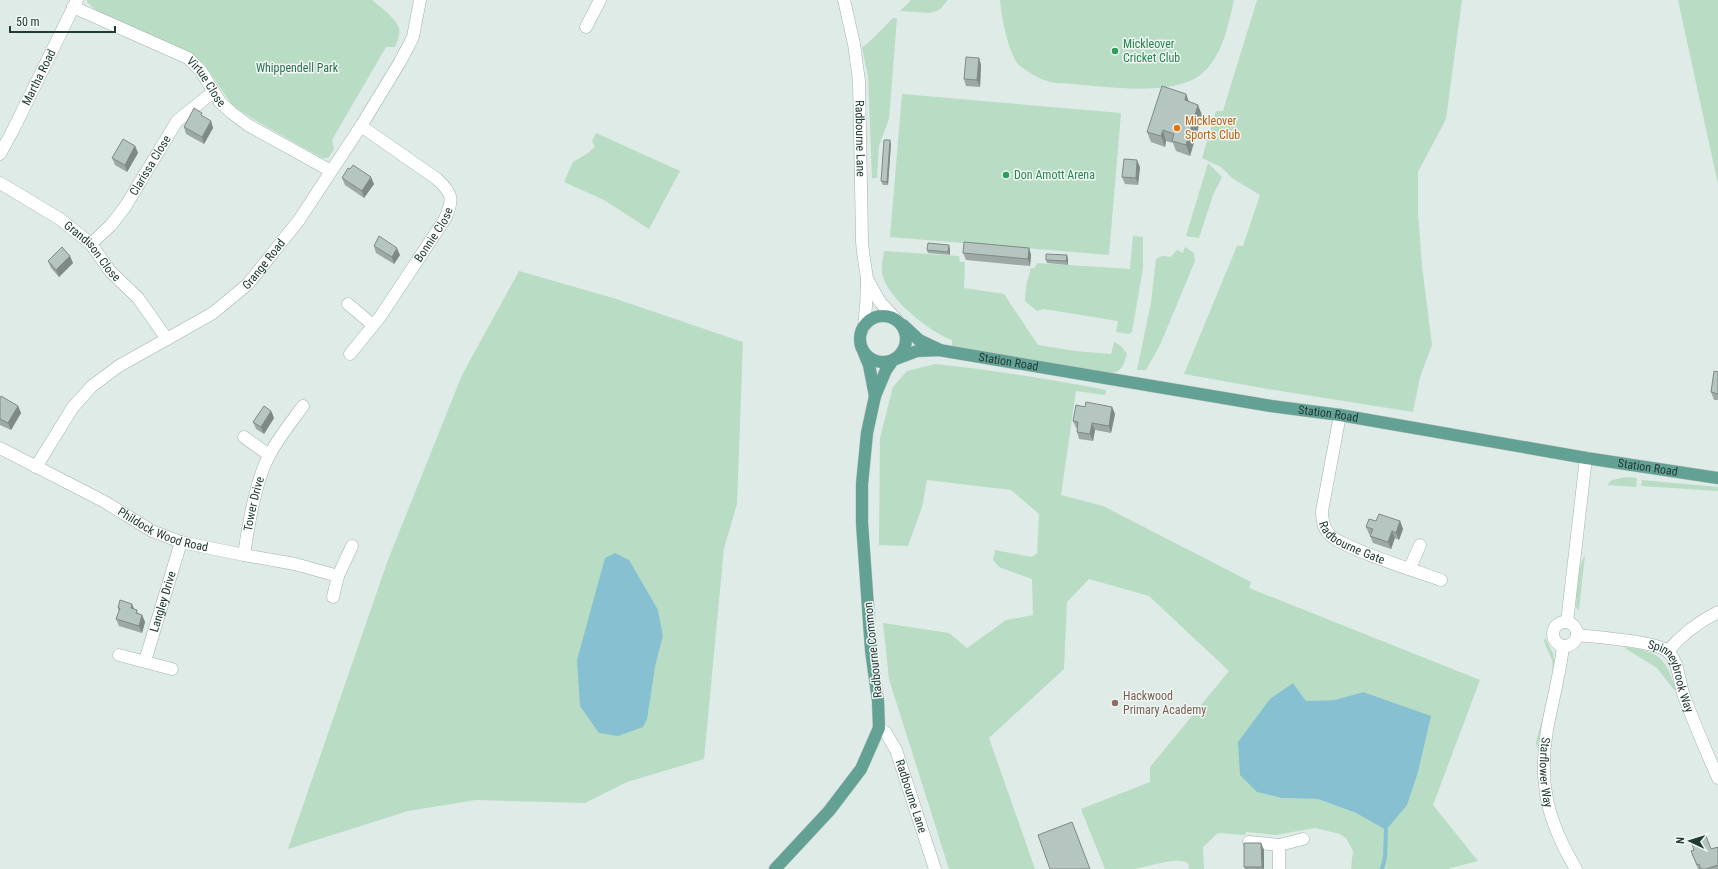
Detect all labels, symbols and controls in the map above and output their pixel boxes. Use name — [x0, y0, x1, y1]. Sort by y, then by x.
scale bar — [10, 8, 115, 34]
text: 50 m — [16, 15, 40, 29]
place label: Mickleover Cricket Club — [1123, 37, 1180, 65]
marker: Mickleover Cricket Club — [1110, 46, 1120, 56]
street label: Martha Road — [19, 47, 59, 108]
street label: Virtue Close — [184, 54, 228, 110]
park label: Whippendell Park — [256, 61, 339, 75]
street label: Radbourne Lane — [852, 100, 868, 177]
place label: Mickleover Sports Club — [1185, 114, 1240, 142]
marker: Mickleover Sports Club — [1172, 123, 1182, 133]
street label: Clarissa Close — [127, 132, 174, 198]
place label: Don Amott Arena — [1014, 168, 1095, 182]
marker: Don Amott Arena — [1001, 170, 1011, 180]
street label: Bonnie Close — [411, 205, 456, 265]
street label: Grandison Close — [61, 218, 124, 285]
street label: Grange Road — [240, 236, 288, 293]
street label: Station Road — [977, 350, 1040, 374]
street label: Station Road — [1297, 403, 1360, 425]
street label: Station Road — [1617, 456, 1679, 479]
street label: Tower Drive — [241, 474, 267, 532]
street label: Phildock Wood Road — [115, 505, 209, 554]
street label: Radbourne Gate — [1316, 519, 1387, 567]
street label: Langley Drive — [147, 569, 179, 634]
street label: Radbourne Common — [861, 601, 885, 699]
street label: Spinneybrook Way — [1647, 637, 1697, 715]
place label: Hackwood Primary Academy — [1123, 689, 1206, 717]
marker: Hackwood Primary Academy — [1110, 698, 1120, 708]
street label: Starflower Way — [1537, 736, 1556, 809]
street label: Radbourne Lane — [893, 758, 930, 835]
north arrow — [1670, 821, 1710, 861]
text: N — [1674, 836, 1687, 844]

